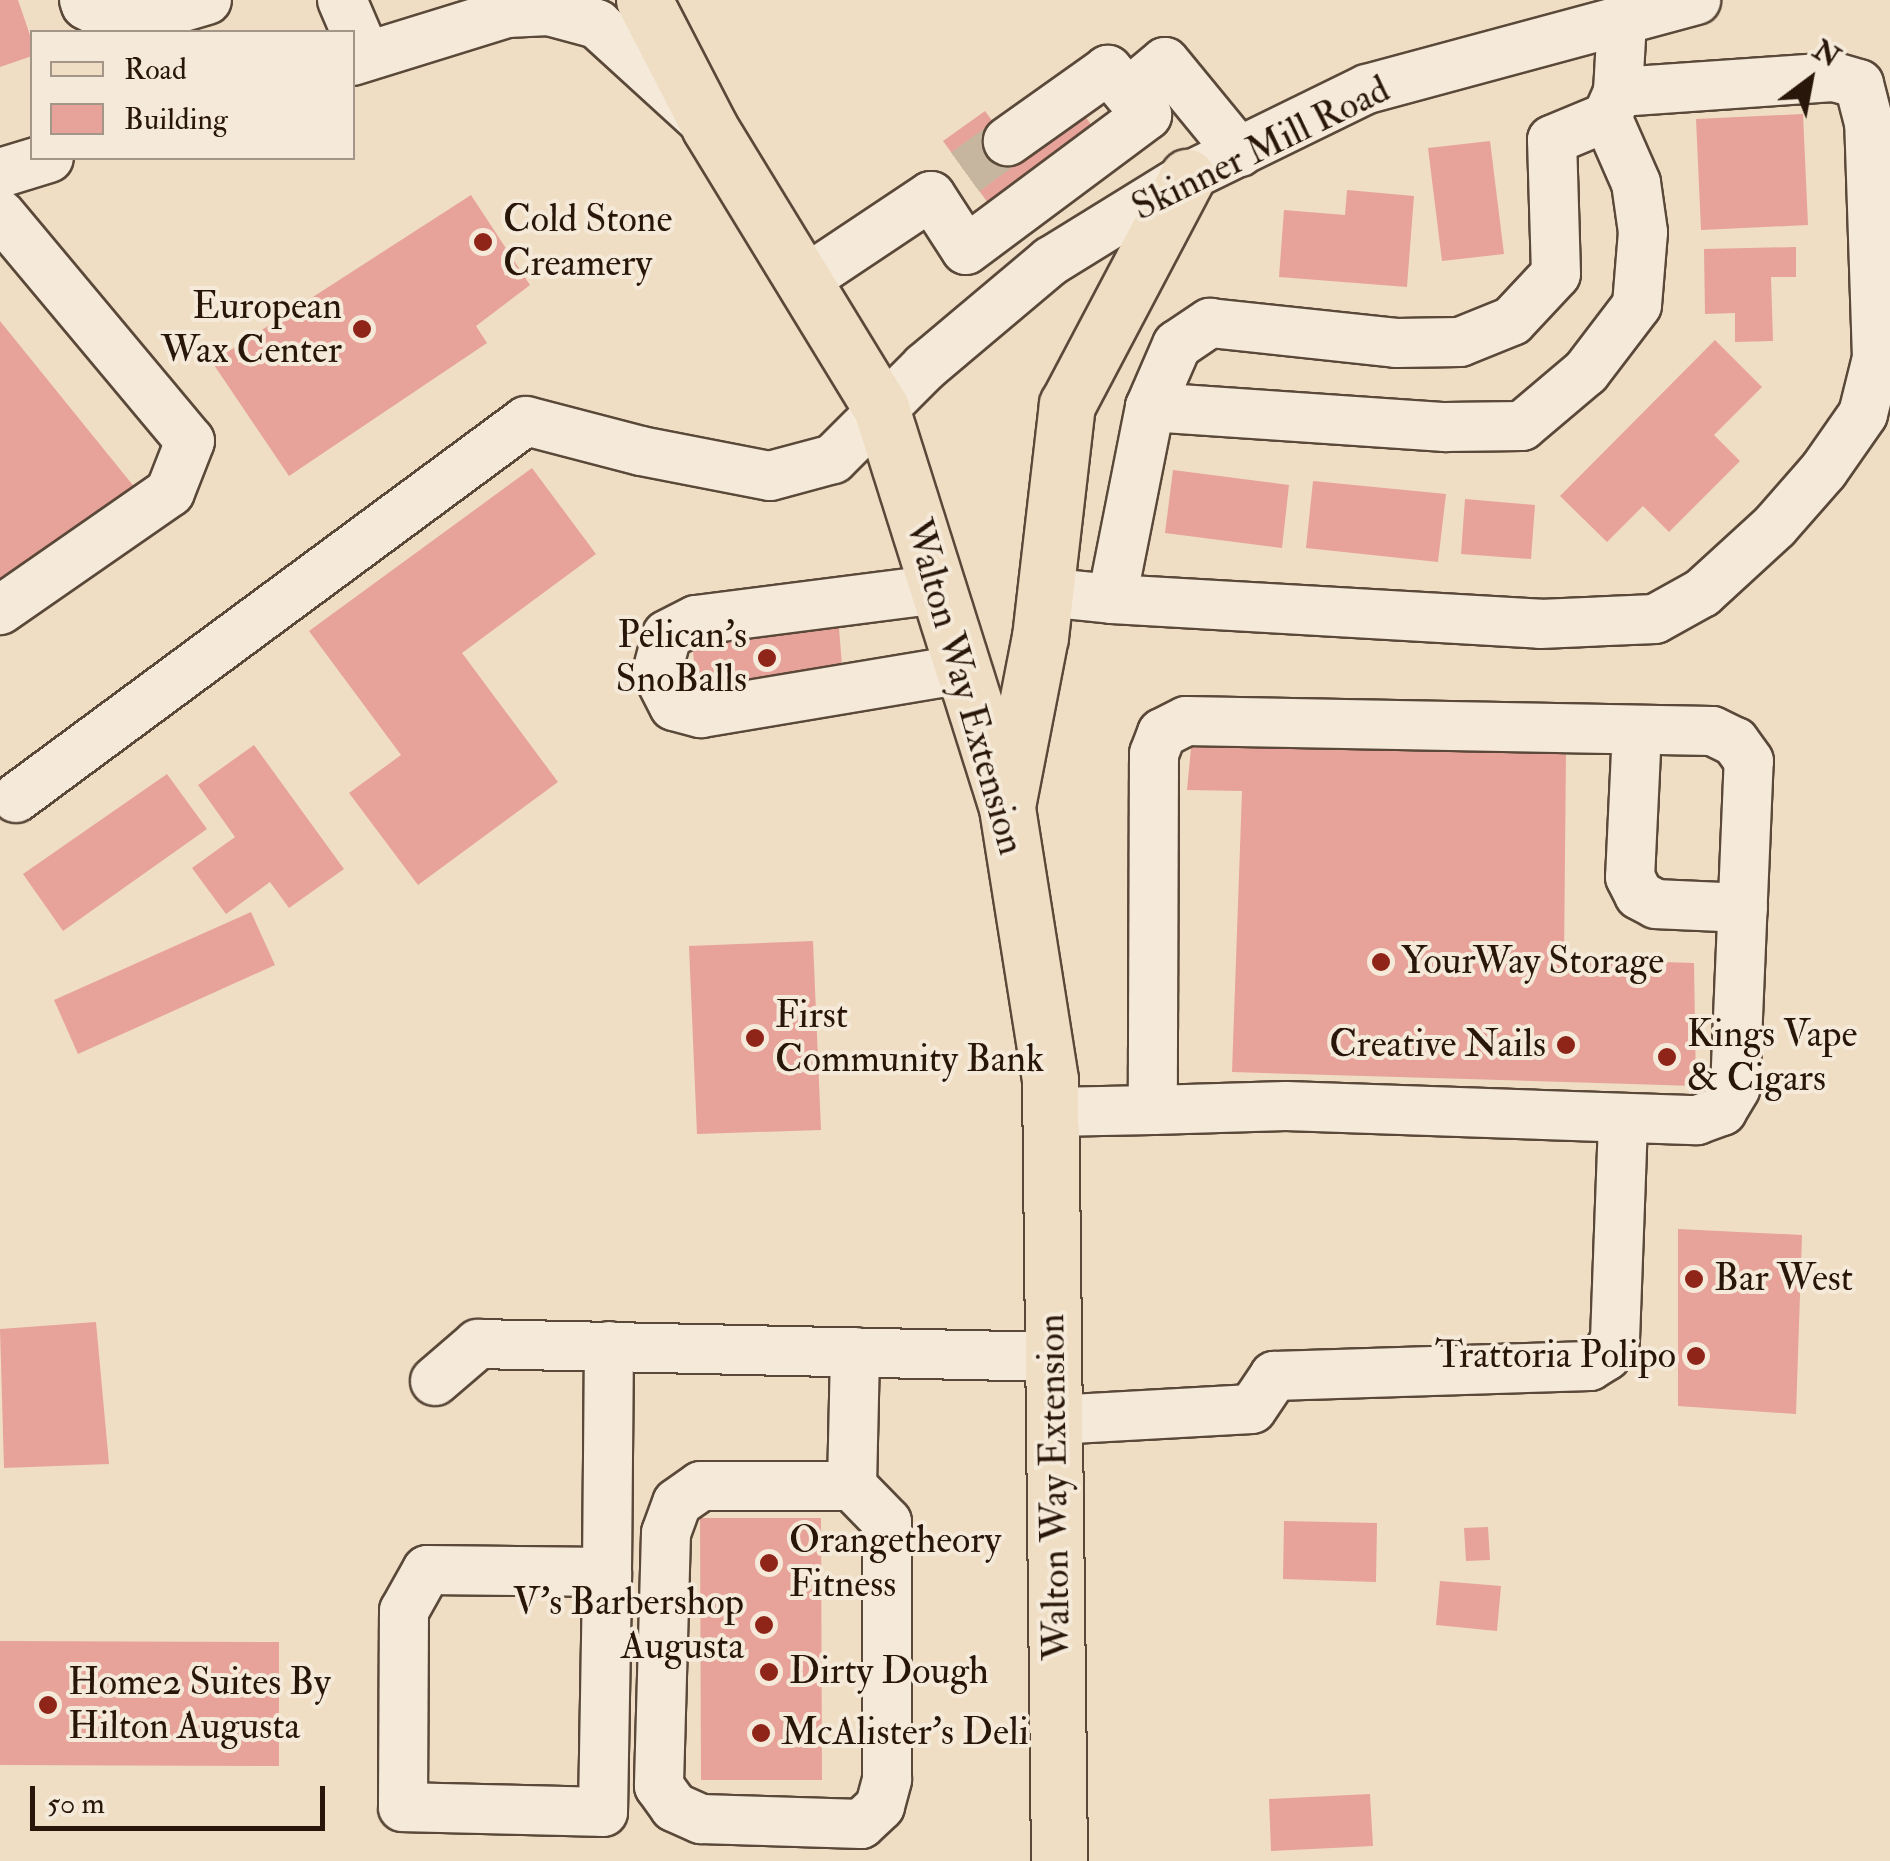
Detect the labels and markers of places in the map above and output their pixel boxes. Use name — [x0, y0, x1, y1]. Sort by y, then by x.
place label: Cold Stone Creamery — [503, 197, 672, 286]
marker: Cold Stone Creamery — [472, 231, 494, 253]
place label: European Wax Center — [161, 284, 342, 373]
marker: European Wax Center — [351, 318, 373, 340]
place label: Pelican’s SnoBalls — [616, 613, 747, 702]
marker: Pelican’s SnoBalls — [756, 647, 778, 669]
place label: YourWay Storage — [1401, 939, 1664, 985]
marker: YourWay Storage — [1370, 951, 1392, 973]
place label: First Community Bank — [775, 993, 1044, 1082]
place label: Kings Vape & Cigars — [1687, 1012, 1857, 1102]
place label: Creative Nails — [1329, 1022, 1546, 1068]
marker: First Community Bank — [744, 1027, 766, 1049]
marker: Creative Nails — [1555, 1034, 1577, 1056]
marker: Kings Vape & Cigars — [1656, 1046, 1678, 1068]
place label: Bar West — [1714, 1256, 1853, 1302]
marker: Bar West — [1683, 1268, 1705, 1290]
place label: Trattoria Polipo — [1435, 1333, 1676, 1379]
marker: Trattoria Polipo — [1685, 1345, 1707, 1367]
place label: Orangetheory Fitness — [789, 1518, 1001, 1608]
marker: Orangetheory Fitness — [758, 1552, 780, 1574]
place label: V's Barbershop Augusta — [513, 1580, 744, 1670]
marker: V's Barbershop Augusta — [753, 1614, 775, 1636]
place label: Dirty Dough — [789, 1649, 989, 1695]
place label: Home2 Suites By Hilton Augusta — [68, 1660, 331, 1750]
marker: Dirty Dough — [758, 1661, 780, 1683]
marker: Home2 Suites By Hilton Augusta — [37, 1694, 59, 1716]
place label: McAlister's Deli — [781, 1710, 1029, 1756]
marker: McAlister's Deli — [750, 1722, 772, 1744]

